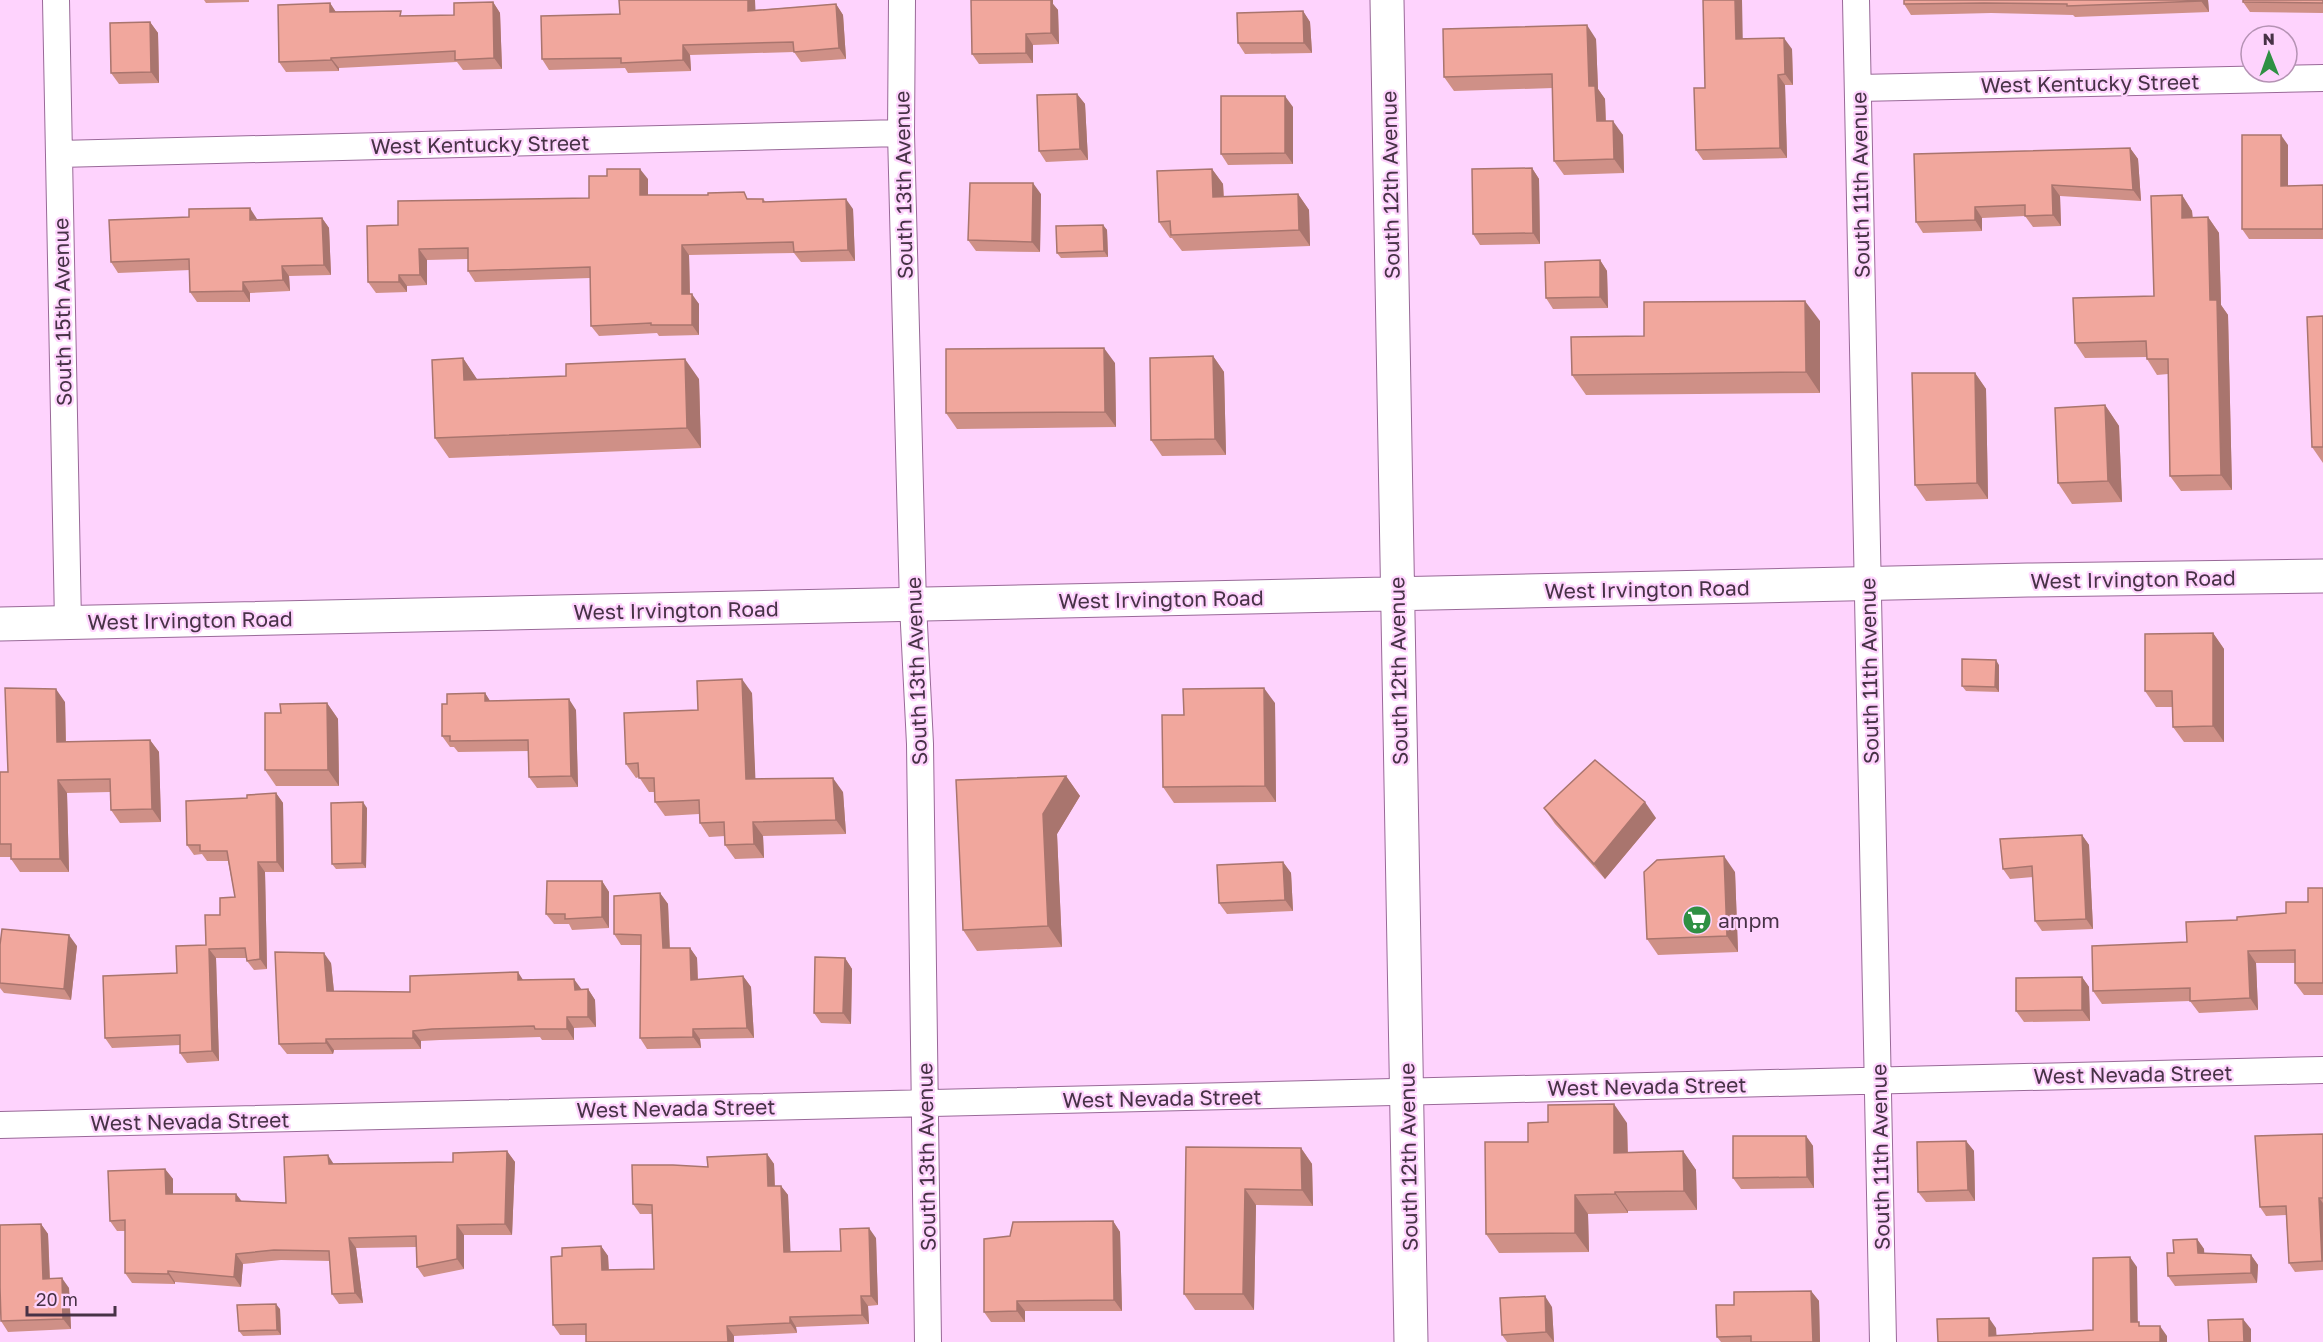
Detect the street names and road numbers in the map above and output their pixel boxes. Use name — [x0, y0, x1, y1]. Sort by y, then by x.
street label: West Kentucky Street — [1980, 68, 2200, 98]
street label: South 13th Avenue — [888, 91, 918, 279]
street label: South 12th Avenue — [1375, 91, 1405, 279]
street label: South 11th Avenue — [1845, 92, 1875, 278]
street label: West Kentucky Street — [370, 129, 590, 159]
street label: South 15th Avenue — [47, 218, 77, 406]
street label: West Irvington Road — [2030, 564, 2236, 594]
street label: West Irvington Road — [1544, 574, 1750, 604]
street label: South 13th Avenue — [900, 576, 932, 766]
street label: South 12th Avenue — [1383, 577, 1413, 765]
street label: South 11th Avenue — [1854, 578, 1884, 764]
street label: West Irvington Road — [1058, 584, 1264, 614]
street label: West Irvington Road — [573, 595, 779, 625]
street label: West Irvington Road — [87, 605, 293, 635]
street label: West Nevada Street — [2033, 1059, 2233, 1089]
street label: South 13th Avenue — [911, 1063, 941, 1251]
street label: South 12th Avenue — [1393, 1063, 1423, 1251]
street label: South 11th Avenue — [1865, 1064, 1895, 1250]
street label: West Nevada Street — [1547, 1071, 1747, 1101]
street label: West Nevada Street — [1062, 1083, 1262, 1113]
street label: West Nevada Street — [576, 1093, 776, 1123]
street label: West Nevada Street — [90, 1106, 290, 1136]

